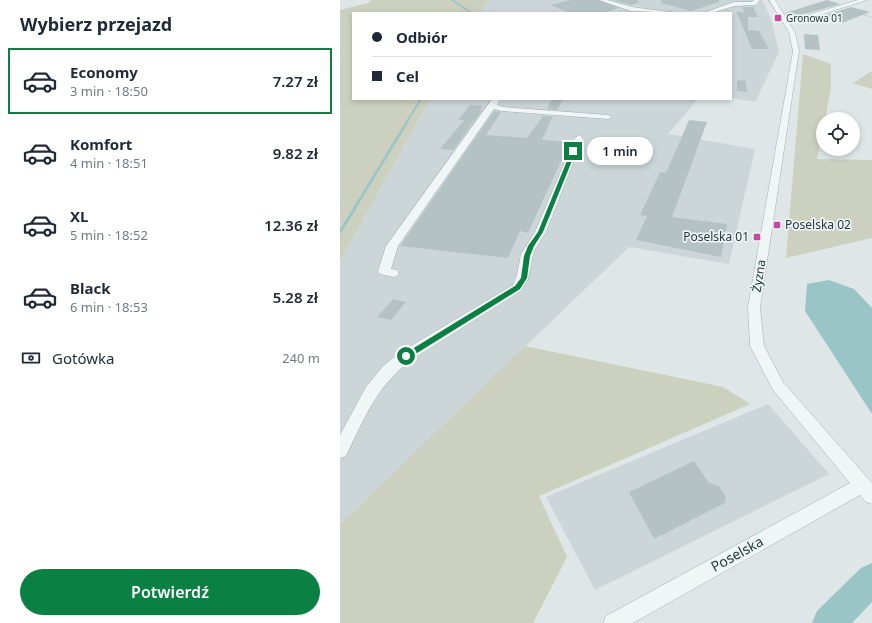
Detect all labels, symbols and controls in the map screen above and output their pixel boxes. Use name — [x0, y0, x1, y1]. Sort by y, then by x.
place label: Gronowa 01 — [786, 11, 843, 25]
text: Wybierz przejazd — [20, 12, 172, 36]
marker: Gronowa 01 — [773, 13, 783, 23]
text: Odbiór — [396, 27, 447, 47]
text: Economy — [70, 62, 138, 82]
icon: car — [22, 63, 58, 99]
text: Cel — [396, 66, 419, 86]
text: 7.27 zł — [273, 71, 318, 91]
text: 3 min · 18:50 — [70, 82, 148, 100]
map controls — [816, 112, 860, 156]
button: locate — [816, 112, 860, 156]
text: Komfort — [70, 134, 132, 154]
icon: car — [22, 135, 58, 171]
callout: 1 min — [587, 137, 653, 165]
route end — [564, 142, 582, 160]
text: 1 min — [602, 142, 638, 160]
text: 9.82 zł — [273, 143, 318, 163]
text: 4 min · 18:51 — [70, 154, 148, 172]
text: XL — [70, 206, 88, 226]
icon: car — [22, 207, 58, 243]
text: 12.36 zł — [264, 215, 318, 235]
place label: Poselska 02 — [785, 216, 851, 233]
marker: Poselska 02 — [772, 220, 782, 230]
text: 5 min · 18:52 — [70, 226, 148, 244]
place label: Poselska 01 — [683, 228, 749, 245]
marker: Poselska 01 — [752, 232, 762, 242]
street label: Żyzna — [748, 258, 769, 293]
text: Black — [70, 278, 110, 298]
icon: car — [22, 279, 58, 315]
text: 5.28 zł — [273, 287, 318, 307]
text: 6 min · 18:53 — [70, 298, 148, 316]
icon: cash — [20, 347, 42, 369]
route start — [397, 347, 415, 365]
text: Gotówka — [52, 348, 114, 368]
text: 240 m — [282, 349, 320, 367]
street label: Poselska — [707, 531, 766, 576]
button: Potwierdź — [20, 569, 320, 615]

